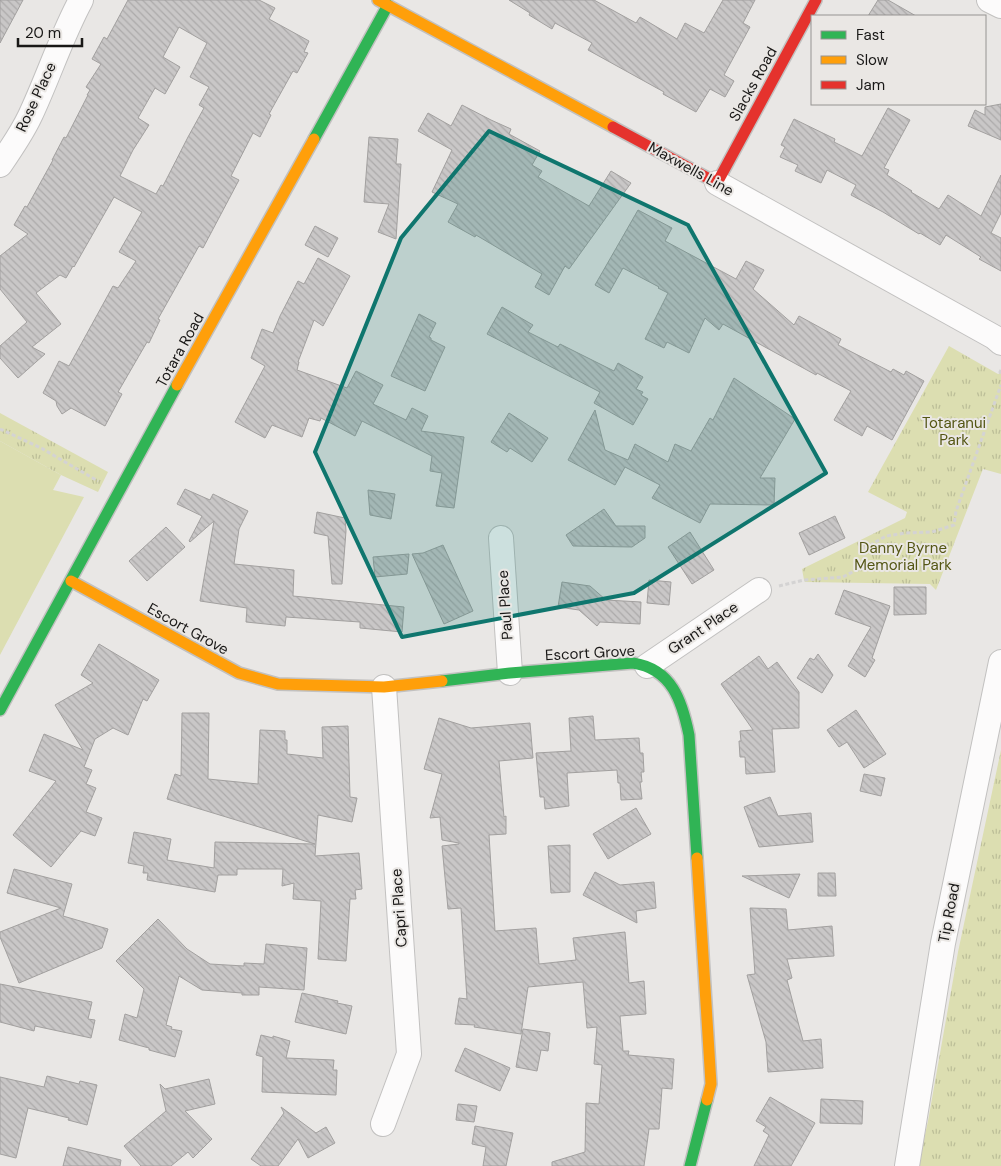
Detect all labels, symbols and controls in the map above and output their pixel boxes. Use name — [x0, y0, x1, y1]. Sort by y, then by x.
scale bar — [18, 15, 81, 47]
legend — [811, 15, 986, 105]
text: 20 m — [25, 23, 61, 43]
text: Fast — [856, 25, 885, 45]
street label: Slacks Road — [724, 43, 782, 125]
text: Slow — [856, 50, 889, 70]
street label: Rose Place — [11, 59, 61, 135]
text: Jam — [856, 75, 885, 95]
street label: Maxwells Line — [645, 137, 737, 201]
street label: Totara Road — [151, 309, 209, 391]
park label: Totaranui Park — [922, 413, 986, 450]
park label: Danny Byrne Memorial Park — [854, 538, 952, 575]
street label: Paul Place — [493, 570, 517, 640]
street label: Grant Place — [664, 597, 742, 659]
street label: Escort Grove — [144, 598, 232, 660]
street label: Escort Grove — [544, 641, 636, 665]
street label: Capri Place — [386, 868, 412, 948]
street label: Tip Road — [933, 881, 965, 945]

